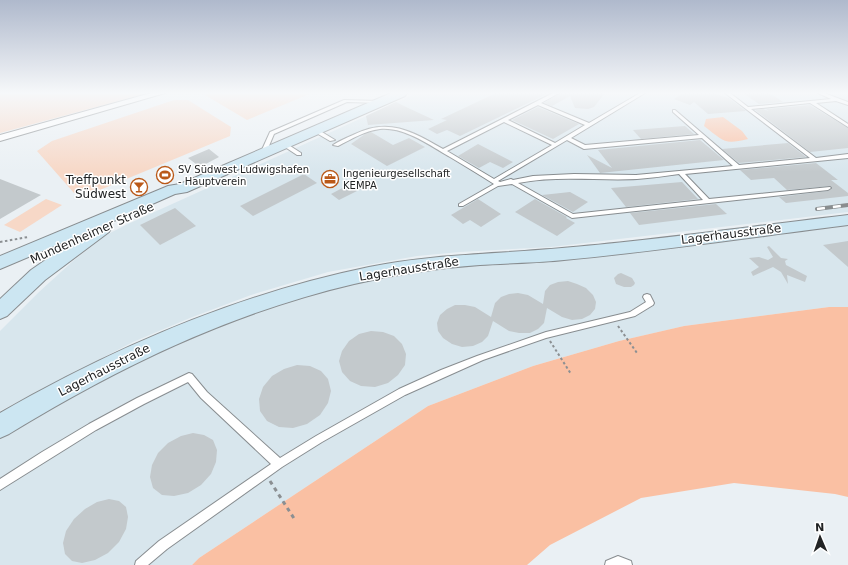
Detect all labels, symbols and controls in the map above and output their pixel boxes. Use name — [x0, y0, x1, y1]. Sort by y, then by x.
place label: SV Südwest Ludwigshafen - Hauptverein — [178, 164, 309, 187]
sports icon: SV Südwest Ludwigshafen - Hauptverein — [155, 165, 175, 185]
place label: Ingenieurgesellschaft KEMPA — [343, 168, 450, 191]
office icon: Ingenieurgesellschaft KEMPA — [320, 169, 340, 189]
place label: Treffpunkt Südwest — [65, 173, 126, 201]
bar icon: Treffpunkt Südwest — [129, 177, 149, 197]
street label: Mundenheimer Straße — [28, 199, 156, 267]
street label: Lagerhausstraße — [680, 221, 782, 247]
street label: Lagerhausstraße — [358, 254, 460, 284]
street label: Lagerhausstraße — [56, 341, 152, 399]
north arrow — [800, 517, 840, 557]
text: N — [815, 521, 825, 534]

